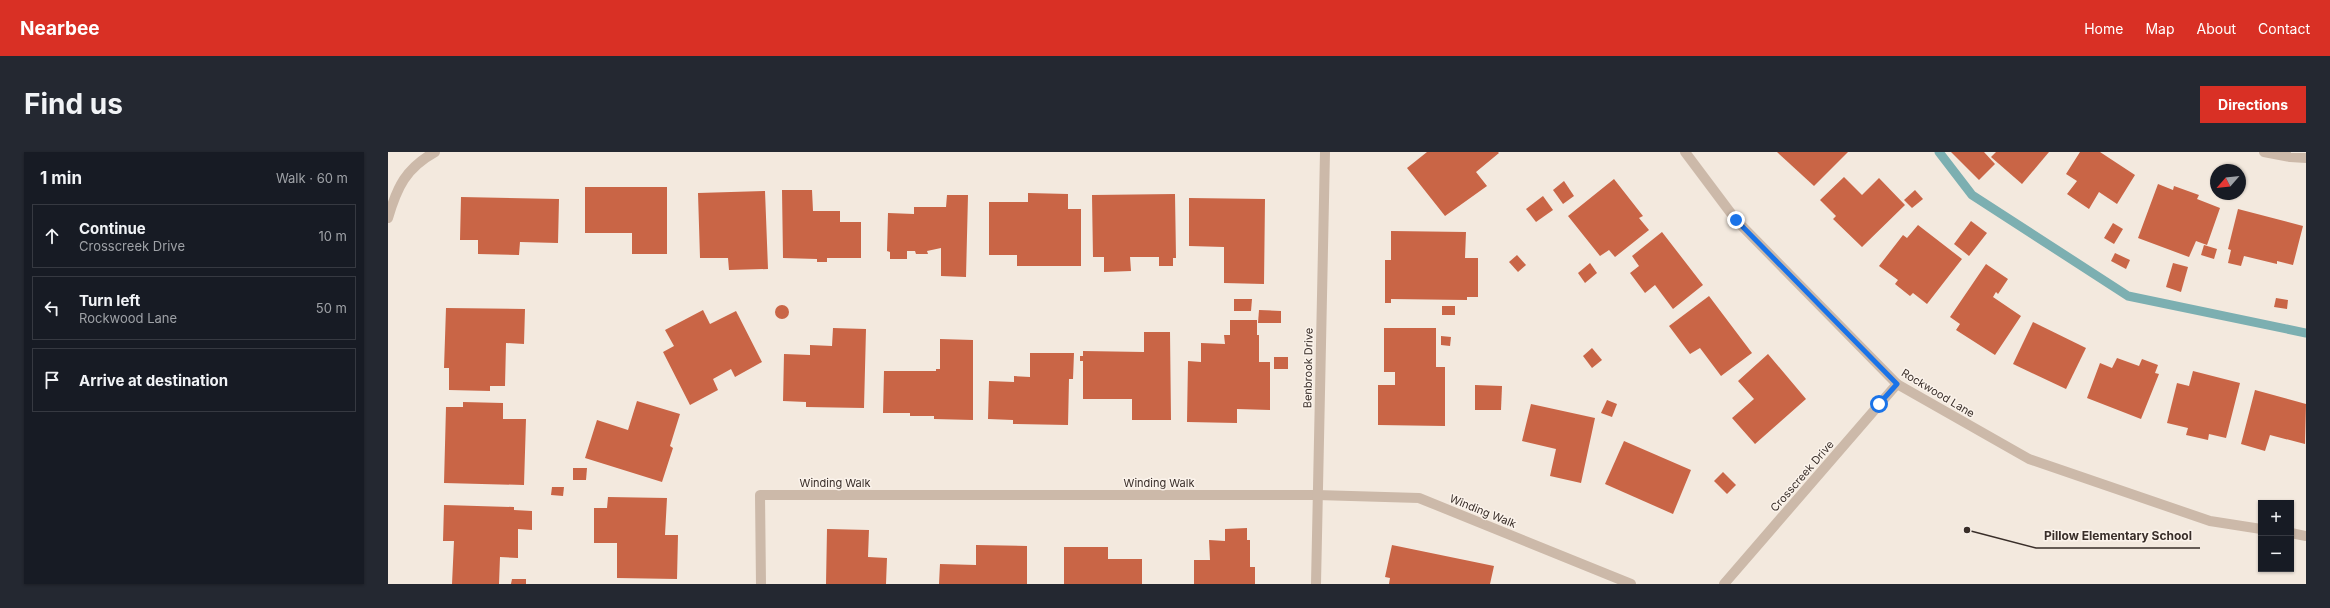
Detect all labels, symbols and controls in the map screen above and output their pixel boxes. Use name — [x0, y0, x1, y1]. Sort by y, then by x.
text: Nearbee — [20, 17, 100, 40]
text: Home — [2084, 20, 2123, 37]
text: Map — [2145, 20, 2175, 37]
text: About — [2197, 20, 2236, 37]
text: Contact — [2258, 20, 2310, 37]
button: Directions — [2200, 86, 2306, 123]
text: Find us — [24, 87, 123, 121]
north arrow — [2210, 164, 2246, 200]
text: 1 min — [40, 168, 82, 188]
text: Walk · 60 m — [276, 170, 348, 186]
route end — [1727, 211, 1745, 229]
text: Continue — [79, 219, 146, 238]
icon: ahead — [41, 225, 63, 247]
text: 10 m — [318, 228, 347, 244]
text: Crosscreek Drive — [79, 238, 185, 254]
text: Turn left — [79, 291, 140, 310]
icon: left — [41, 297, 63, 319]
text: 50 m — [316, 300, 347, 316]
text: Rockwood Lane — [79, 310, 177, 326]
street label: Benbrook Drive — [1300, 328, 1316, 408]
street label: Rockwood Lane — [1899, 366, 1977, 420]
icon: arrive — [41, 369, 63, 391]
text: Arrive at destination — [79, 371, 228, 390]
route start — [1870, 395, 1888, 413]
street label: Crosscreek Drive — [1767, 438, 1837, 514]
street label: Winding Walk — [800, 476, 870, 490]
street label: Winding Walk — [1124, 476, 1194, 490]
street label: Winding Walk — [1448, 491, 1518, 531]
map controls — [2258, 500, 2294, 572]
button: + — [2258, 500, 2294, 536]
callout: Pillow Elementary School — [2036, 524, 2200, 548]
text: Pillow Elementary School — [2044, 528, 2192, 543]
button: − — [2258, 536, 2294, 572]

